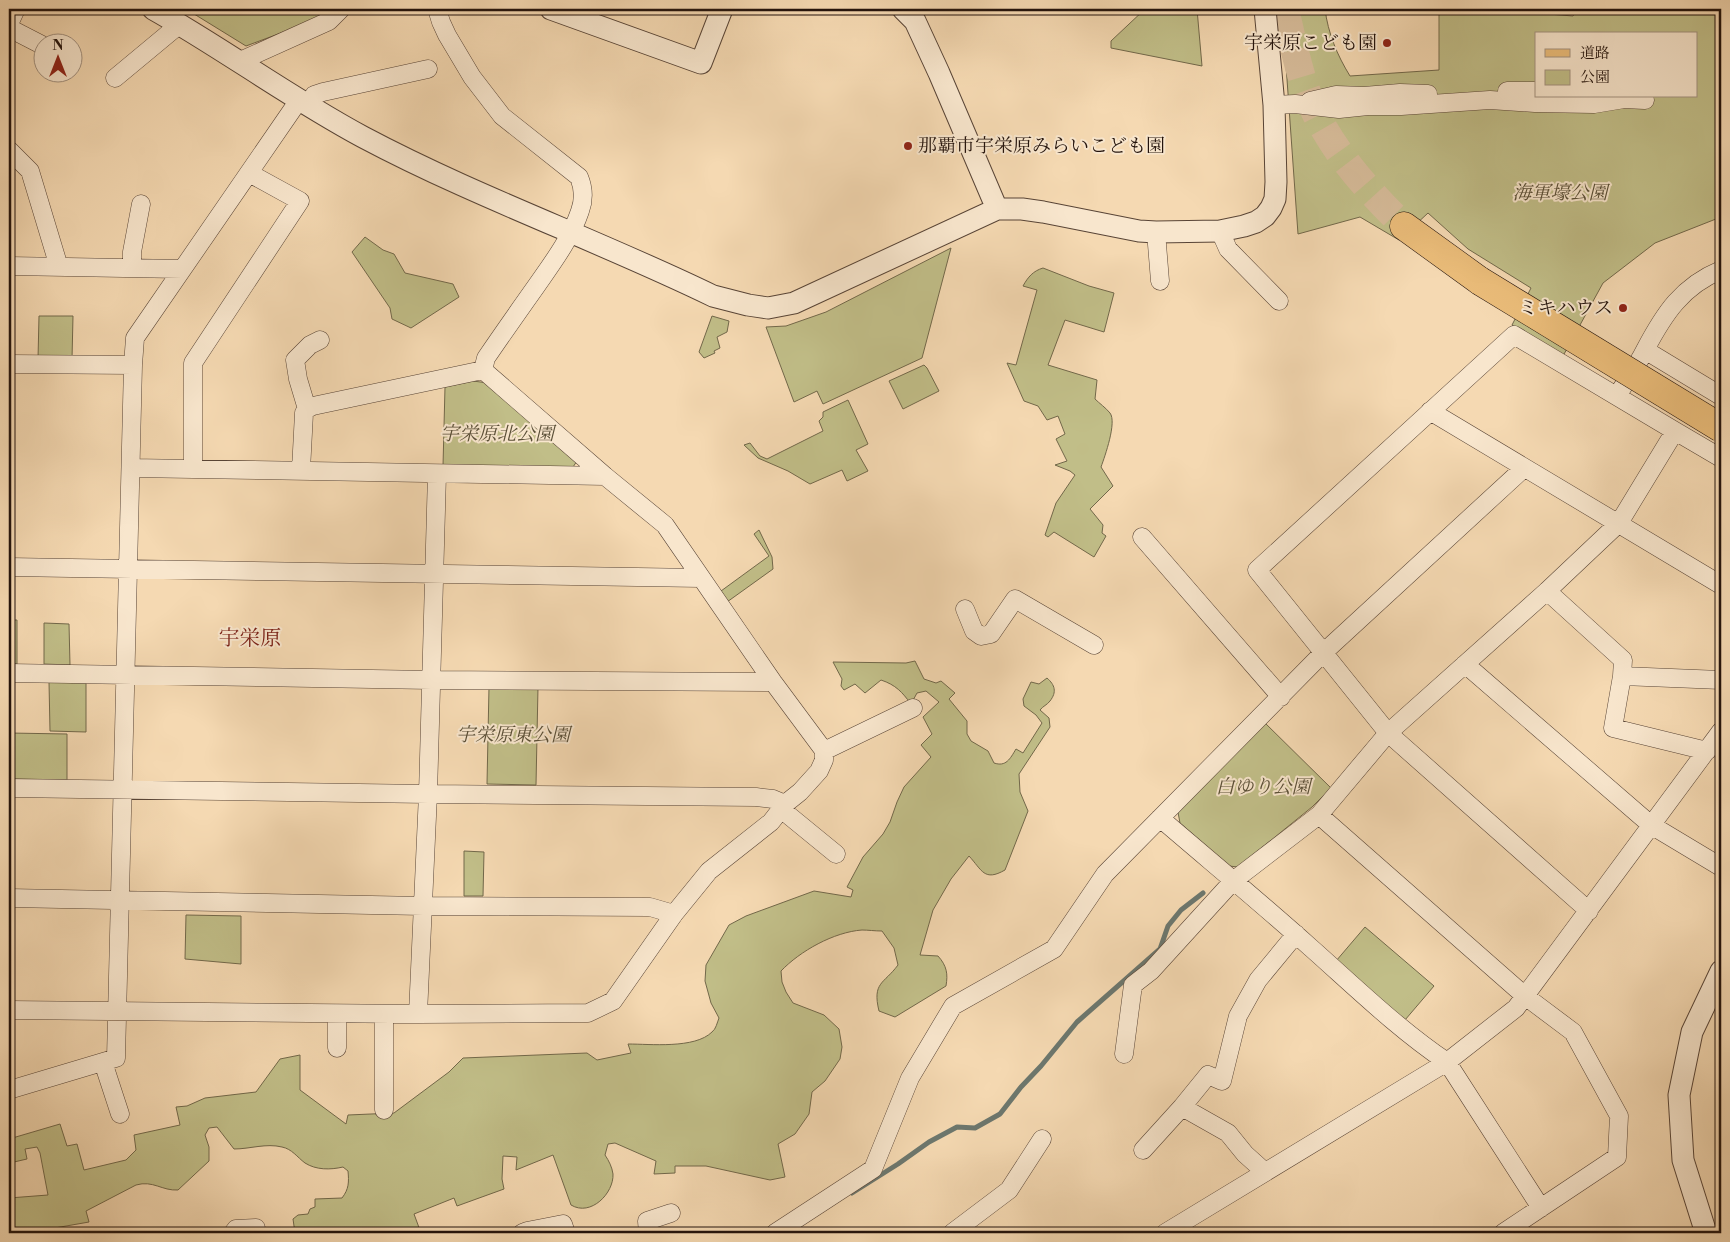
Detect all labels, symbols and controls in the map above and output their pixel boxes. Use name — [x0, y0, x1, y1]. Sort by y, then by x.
place label: 宇栄原こども園 — [1244, 31, 1377, 55]
north arrow — [32, 32, 82, 82]
legend — [1535, 32, 1698, 98]
text: N — [52, 37, 64, 55]
marker: 宇栄原こども園 — [1381, 37, 1393, 49]
text: 道路 — [1580, 44, 1610, 63]
text: 公園 — [1580, 68, 1610, 87]
place label: 那覇市宇栄原みらいこども園 — [918, 134, 1165, 158]
marker: 那覇市宇栄原みらいこども園 — [902, 140, 914, 152]
park label: 海軍壕公園 — [1512, 181, 1610, 205]
place label: ミキハウス — [1519, 296, 1613, 320]
marker: ミキハウス — [1617, 302, 1629, 314]
park label: 宇栄原北公園 — [440, 422, 557, 446]
district label: 宇栄原 — [219, 626, 282, 652]
park label: 宇栄原東公園 — [456, 723, 573, 747]
park label: 白ゆり公園 — [1215, 775, 1313, 799]

